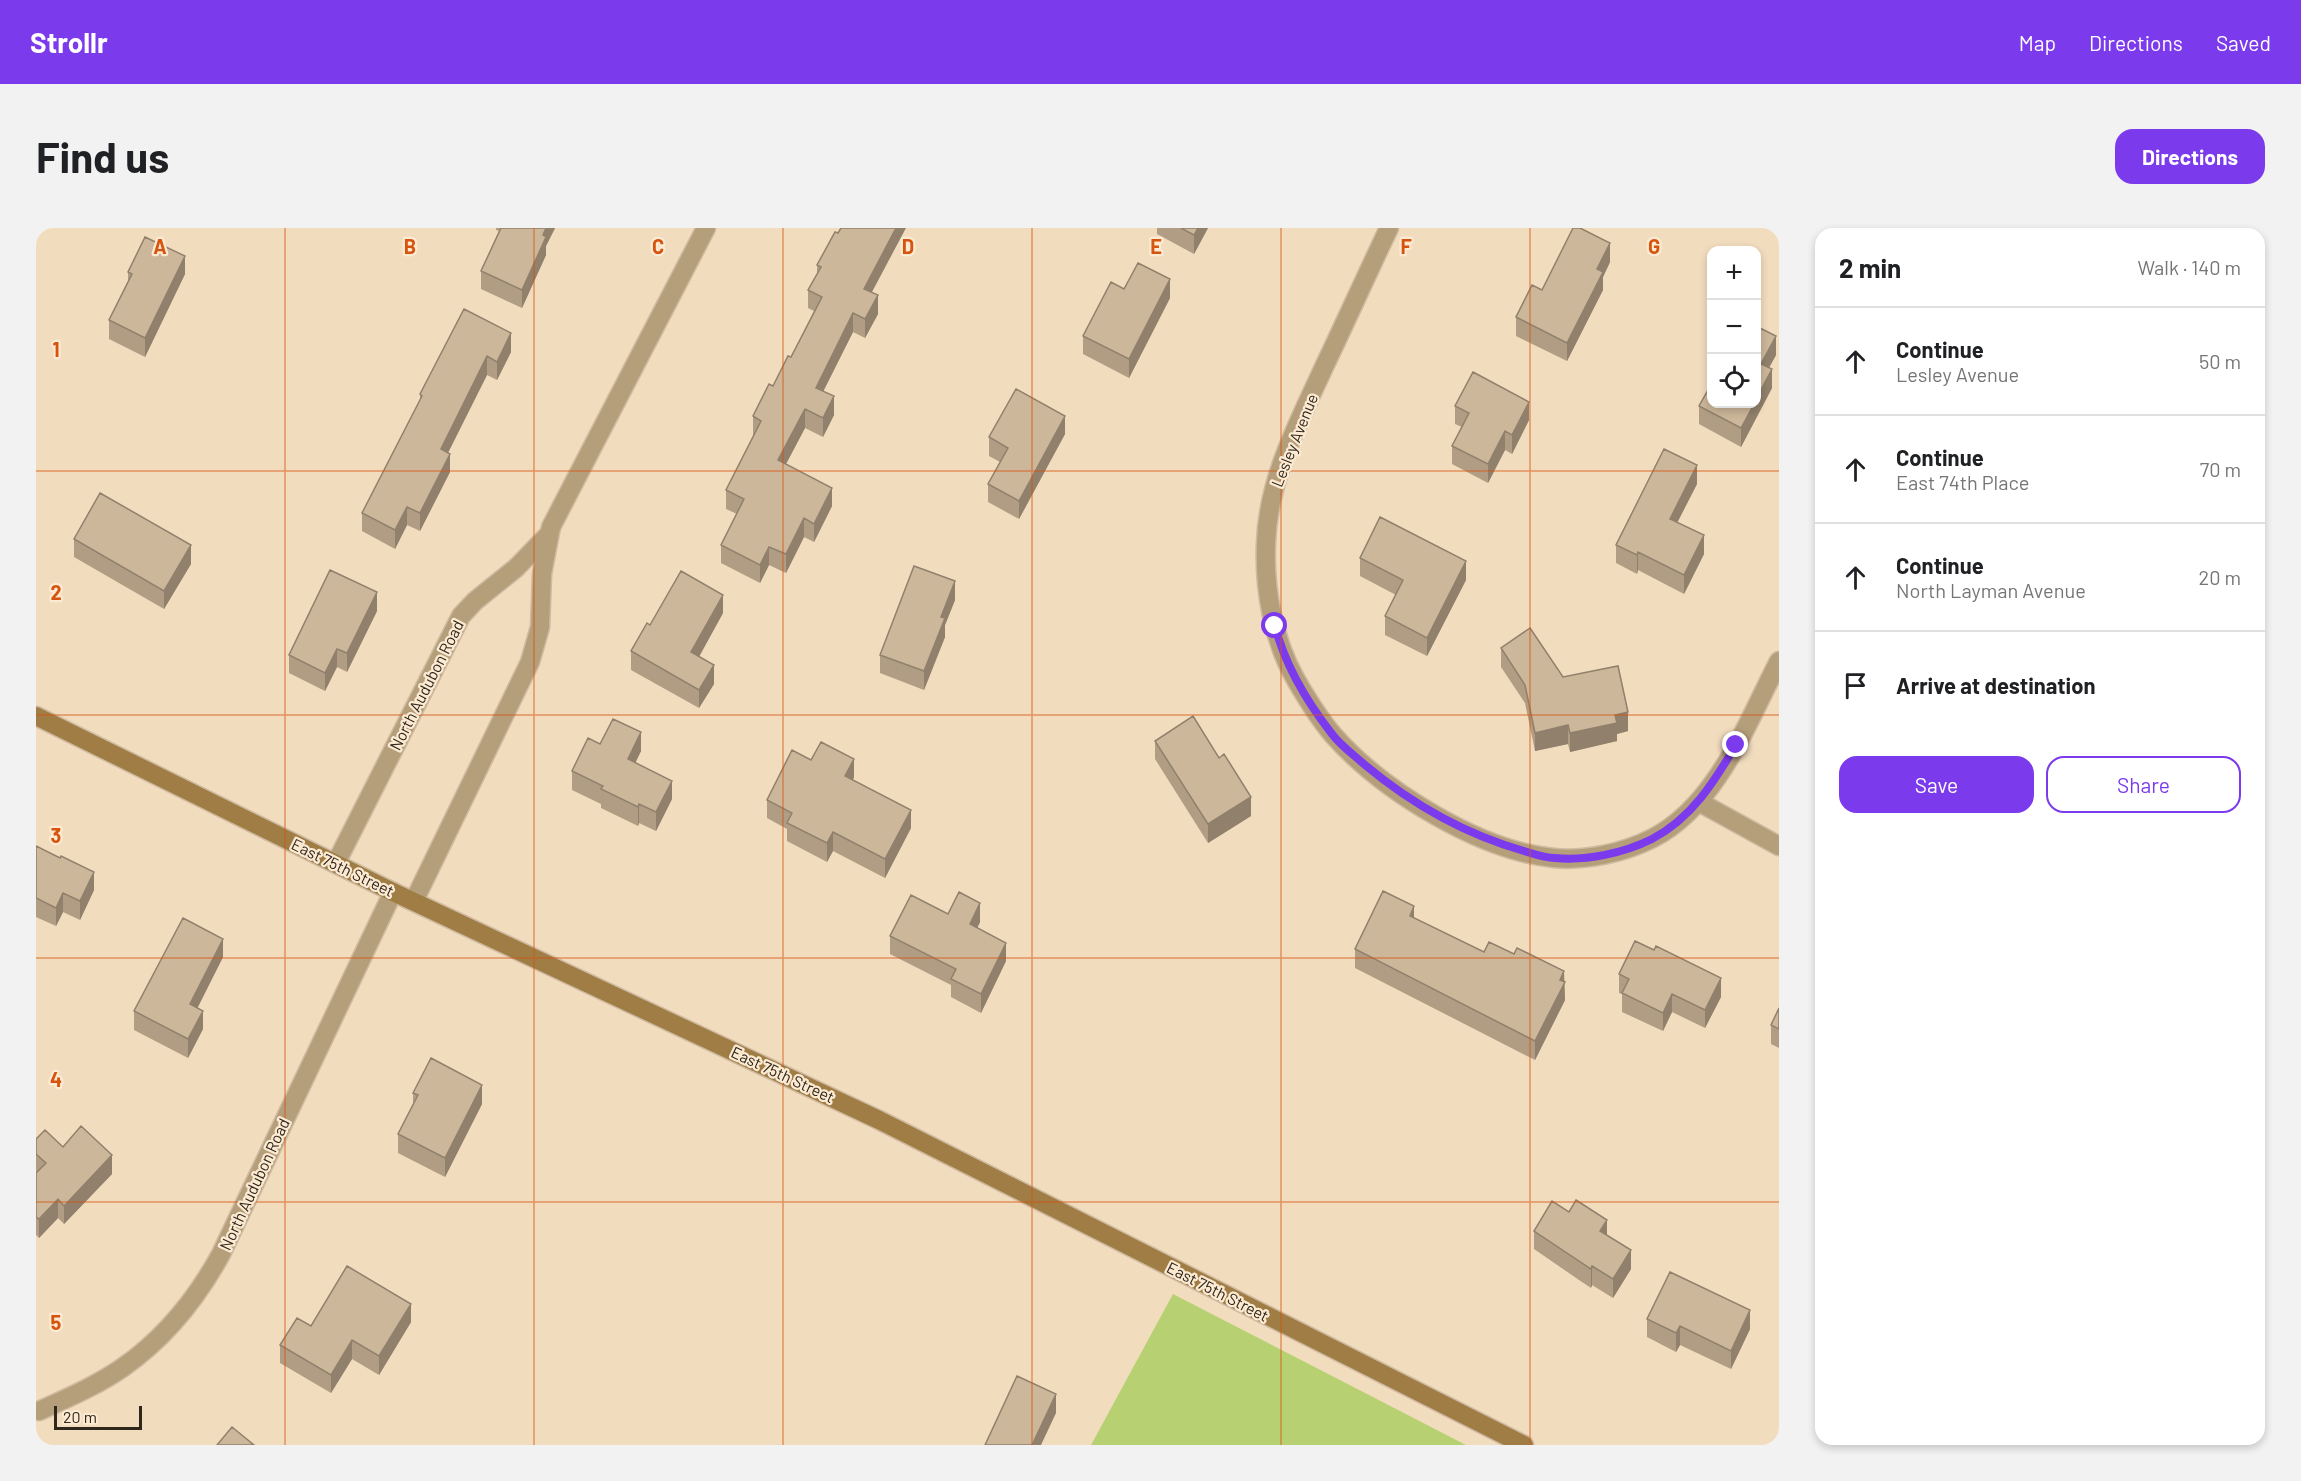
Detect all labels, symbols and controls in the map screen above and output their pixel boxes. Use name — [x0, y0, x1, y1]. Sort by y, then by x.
text: Strollr — [30, 25, 108, 59]
text: Map — [2019, 30, 2056, 55]
text: Directions — [2089, 30, 2183, 55]
text: Saved — [2216, 30, 2271, 55]
button: Directions — [2115, 129, 2265, 184]
text: Find us — [36, 131, 169, 181]
text: A — [153, 234, 167, 258]
text: B — [404, 234, 416, 258]
text: C — [652, 234, 664, 258]
text: D — [902, 234, 914, 258]
text: E — [1150, 234, 1162, 258]
text: F — [1400, 234, 1412, 258]
text: G — [1648, 234, 1660, 258]
map controls — [1707, 246, 1761, 408]
button: + — [1707, 246, 1761, 300]
text: 2 min — [1839, 252, 1901, 283]
text: Walk · 140 m — [2137, 255, 2241, 279]
button: − — [1707, 300, 1761, 354]
text: Continue — [1896, 336, 1984, 362]
text: 1 — [52, 337, 60, 361]
icon: ahead — [1839, 345, 1872, 378]
text: 50 m — [2199, 349, 2241, 373]
button: locate — [1707, 354, 1761, 408]
text: Lesley Avenue — [1896, 362, 2019, 386]
street label: Lesley Avenue — [1267, 391, 1321, 489]
text: Continue — [1896, 444, 1984, 470]
icon: ahead — [1839, 453, 1872, 486]
text: 70 m — [2200, 457, 2241, 481]
text: East 74th Place — [1896, 470, 2029, 494]
text: Continue — [1896, 552, 1984, 578]
icon: ahead — [1839, 561, 1872, 594]
text: 20 m — [2198, 565, 2241, 589]
text: North Layman Avenue — [1896, 578, 2086, 602]
text: 2 — [50, 580, 62, 604]
route start — [1261, 612, 1287, 638]
street label: North Audubon Road — [385, 617, 467, 753]
icon: arrive — [1839, 669, 1872, 702]
text: Arrive at destination — [1896, 672, 2095, 698]
route end — [1722, 731, 1748, 757]
button: Save — [1839, 756, 2034, 813]
button: Share — [2046, 756, 2241, 813]
text: 3 — [51, 823, 61, 847]
street label: East 75th Street — [289, 834, 397, 900]
street label: East 75th Street — [728, 1042, 838, 1106]
text: 4 — [50, 1067, 62, 1091]
street label: North Audubon Road — [215, 1115, 293, 1253]
street label: East 75th Street — [1164, 1257, 1272, 1325]
text: 5 — [51, 1310, 62, 1334]
scale bar — [54, 1403, 142, 1430]
text: 20 m — [63, 1407, 97, 1426]

